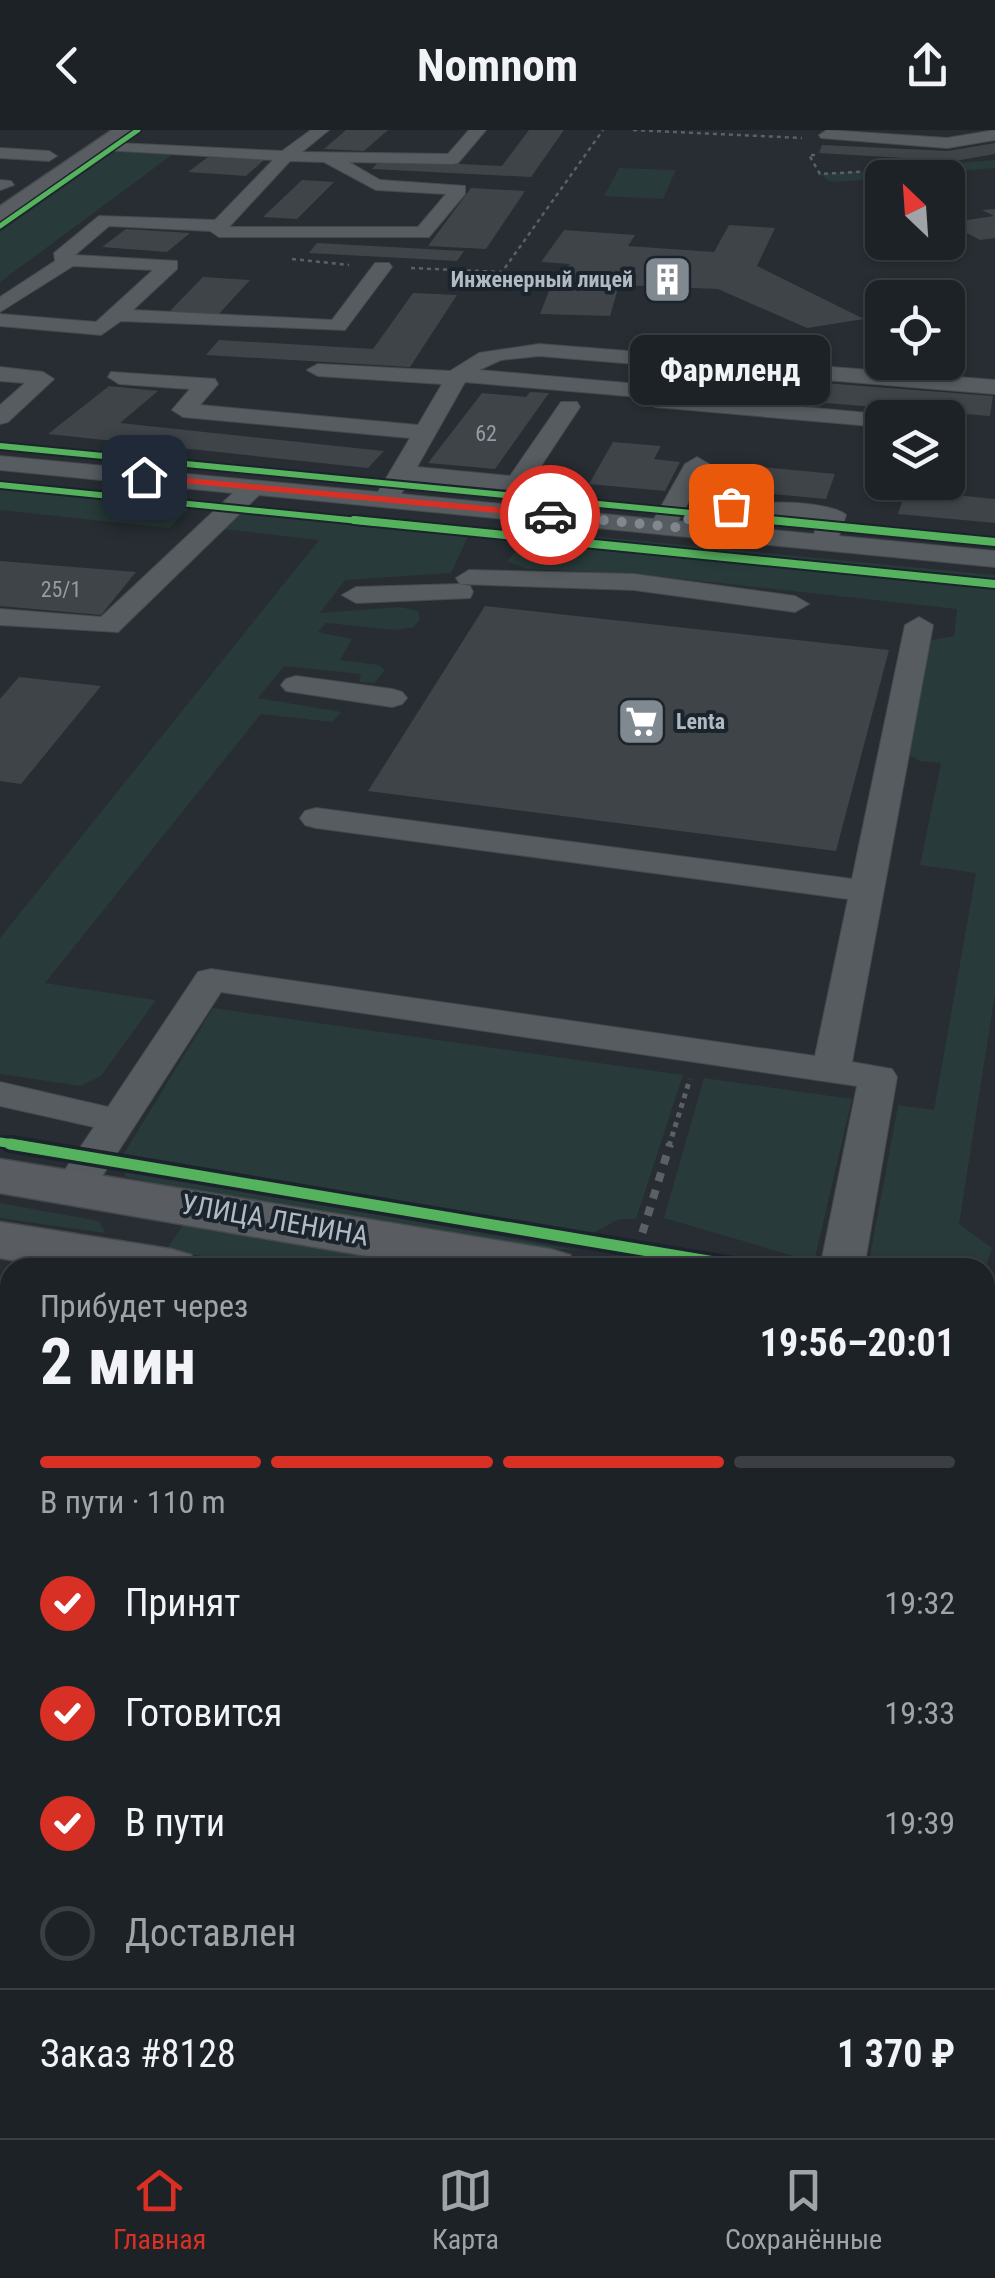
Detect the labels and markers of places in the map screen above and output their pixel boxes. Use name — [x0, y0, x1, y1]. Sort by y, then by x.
building icon: Инженерный лицей — [642, 253, 694, 305]
place label: Инженерный лицей — [451, 267, 633, 292]
callout: Фармленд — [631, 336, 831, 406]
pin — [102, 435, 187, 520]
pin — [689, 464, 774, 549]
supermarket icon: Lenta — [615, 695, 667, 747]
place label: Lenta — [676, 709, 725, 734]

